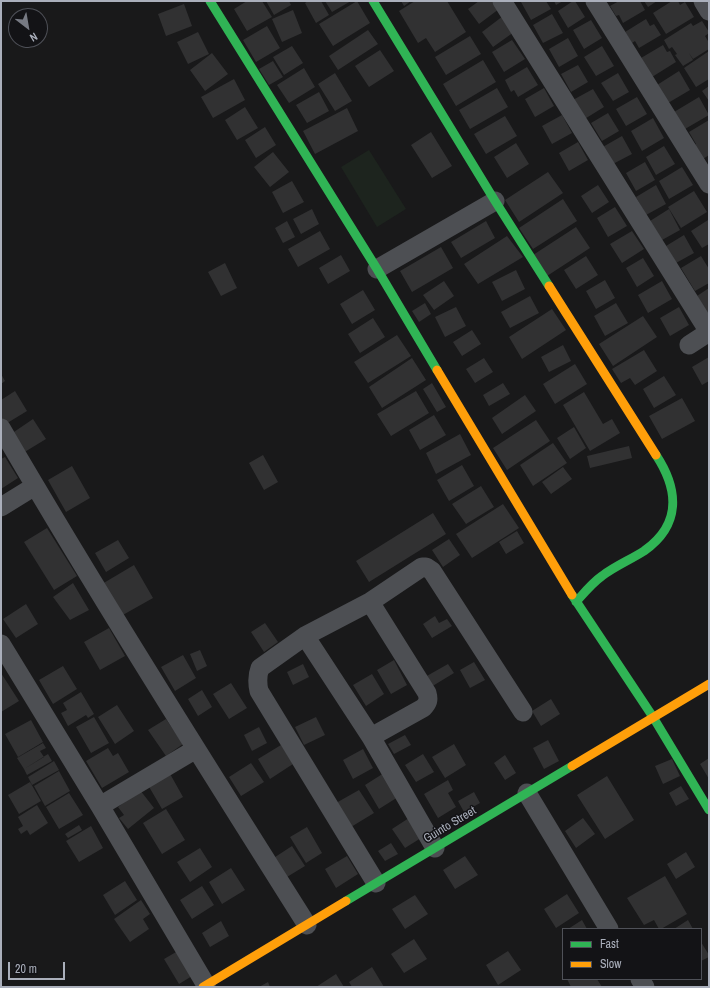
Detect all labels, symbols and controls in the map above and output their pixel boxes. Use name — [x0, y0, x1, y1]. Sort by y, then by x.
north arrow — [8, 8, 48, 48]
text: N — [27, 30, 40, 45]
street label: Guinto Street — [421, 804, 479, 846]
legend — [562, 928, 702, 980]
text: Fast — [600, 936, 619, 952]
scale bar — [10, 954, 67, 980]
text: Slow — [600, 956, 621, 972]
text: 20 m — [15, 961, 37, 977]

